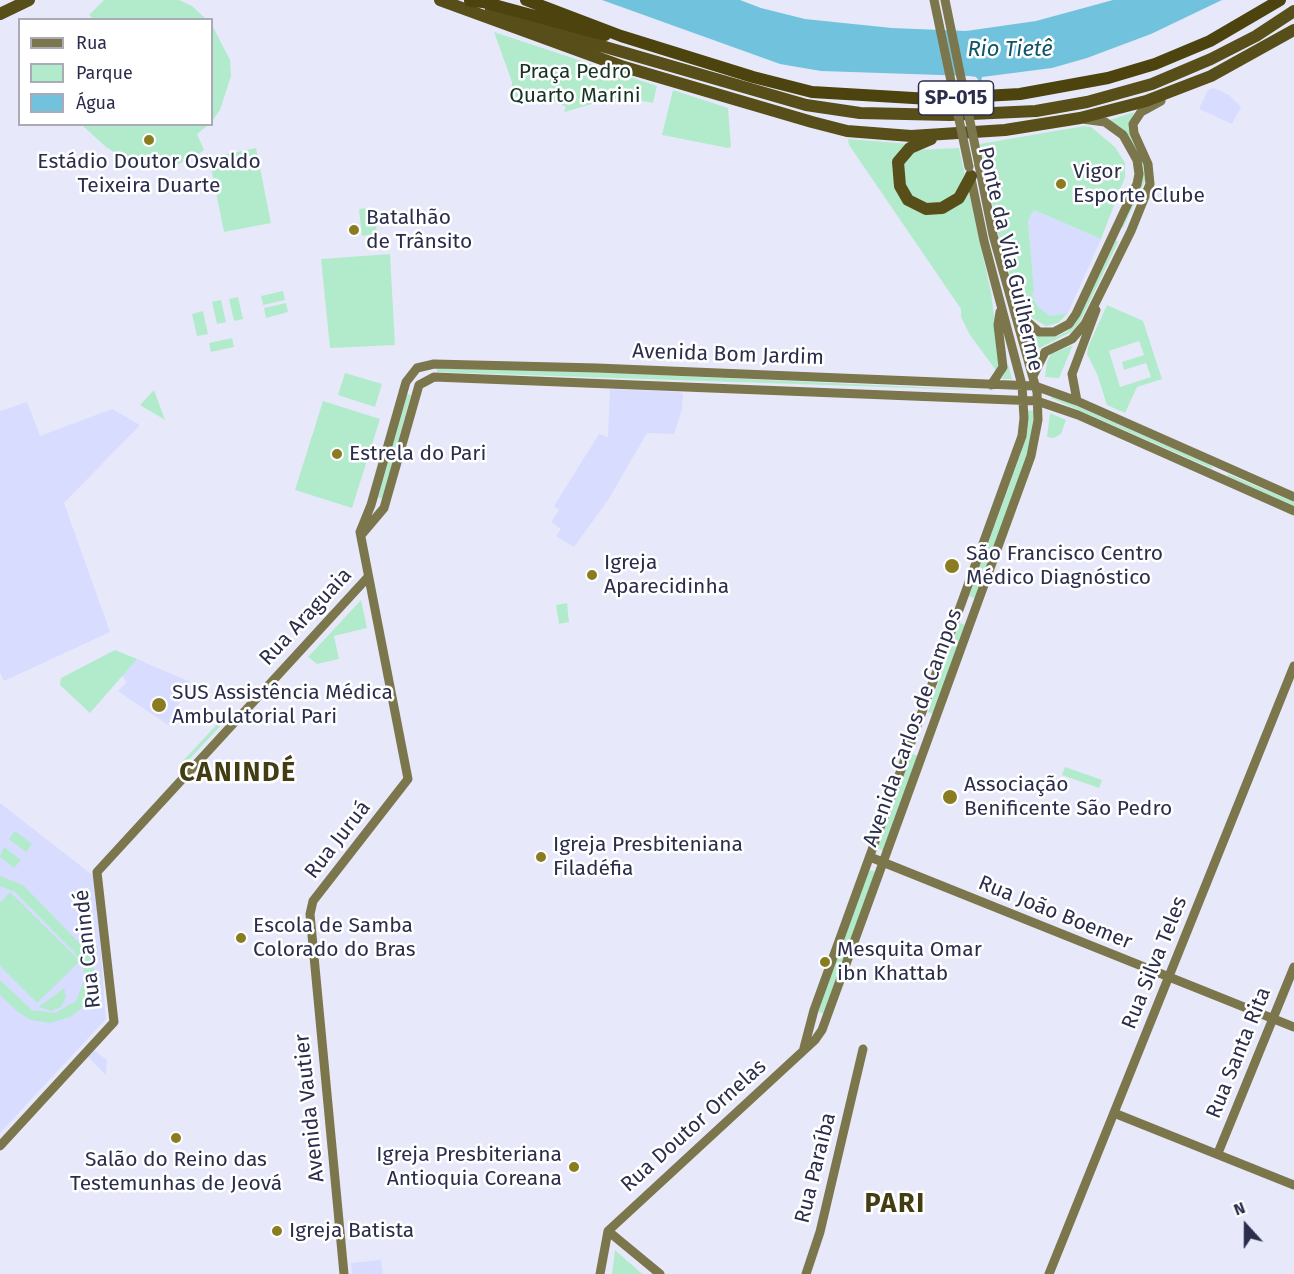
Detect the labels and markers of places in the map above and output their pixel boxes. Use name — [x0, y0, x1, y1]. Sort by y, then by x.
marker: Estádio Doutor Osvaldo Teixeira Duarte — [142, 133, 156, 147]
place label: Estádio Doutor Osvaldo Teixeira Duarte — [37, 149, 261, 199]
place label: Vigor Esporte Clube — [1073, 159, 1205, 209]
marker: Vigor Esporte Clube — [1054, 177, 1068, 191]
place label: Batalhão de Trânsito — [366, 205, 472, 255]
marker: Batalhão de Trânsito — [347, 223, 361, 237]
place label: Estrela do Pari — [349, 441, 486, 467]
marker: Estrela do Pari — [330, 447, 344, 461]
place label: São Francisco Centro Médico Diagnóstico — [966, 541, 1163, 591]
place label: Igreja Aparecidinha — [604, 550, 729, 600]
marker: São Francisco Centro Médico Diagnóstico — [943, 557, 961, 575]
marker: Igreja Aparecidinha — [585, 568, 599, 582]
place label: SUS Assistência Médica Ambulatorial Pari — [172, 680, 393, 730]
marker: SUS Assistência Médica Ambulatorial Pari — [150, 696, 168, 714]
place label: Associação Benificente São Pedro — [964, 772, 1172, 822]
marker: Associação Benificente São Pedro — [941, 788, 959, 806]
place label: Igreja Presbiteniana Filadéfia — [553, 832, 743, 882]
marker: Igreja Presbiteniana Filadéfia — [534, 850, 548, 864]
place label: Escola de Samba Colorado do Bras — [253, 913, 416, 963]
marker: Escola de Samba Colorado do Bras — [234, 931, 248, 945]
place label: Mesquita Omar ibn Khattab — [837, 937, 982, 987]
marker: Mesquita Omar ibn Khattab — [818, 955, 832, 969]
marker: Salão do Reino das Testemunhas de Jeová — [169, 1131, 183, 1145]
place label: Igreja Presbiteriana Antioquia Coreana — [376, 1142, 562, 1192]
place label: Salão do Reino das Testemunhas de Jeová — [70, 1147, 282, 1197]
marker: Igreja Presbiteriana Antioquia Coreana — [567, 1160, 581, 1174]
place label: Igreja Batista — [289, 1218, 414, 1244]
marker: Igreja Batista — [270, 1224, 284, 1238]

